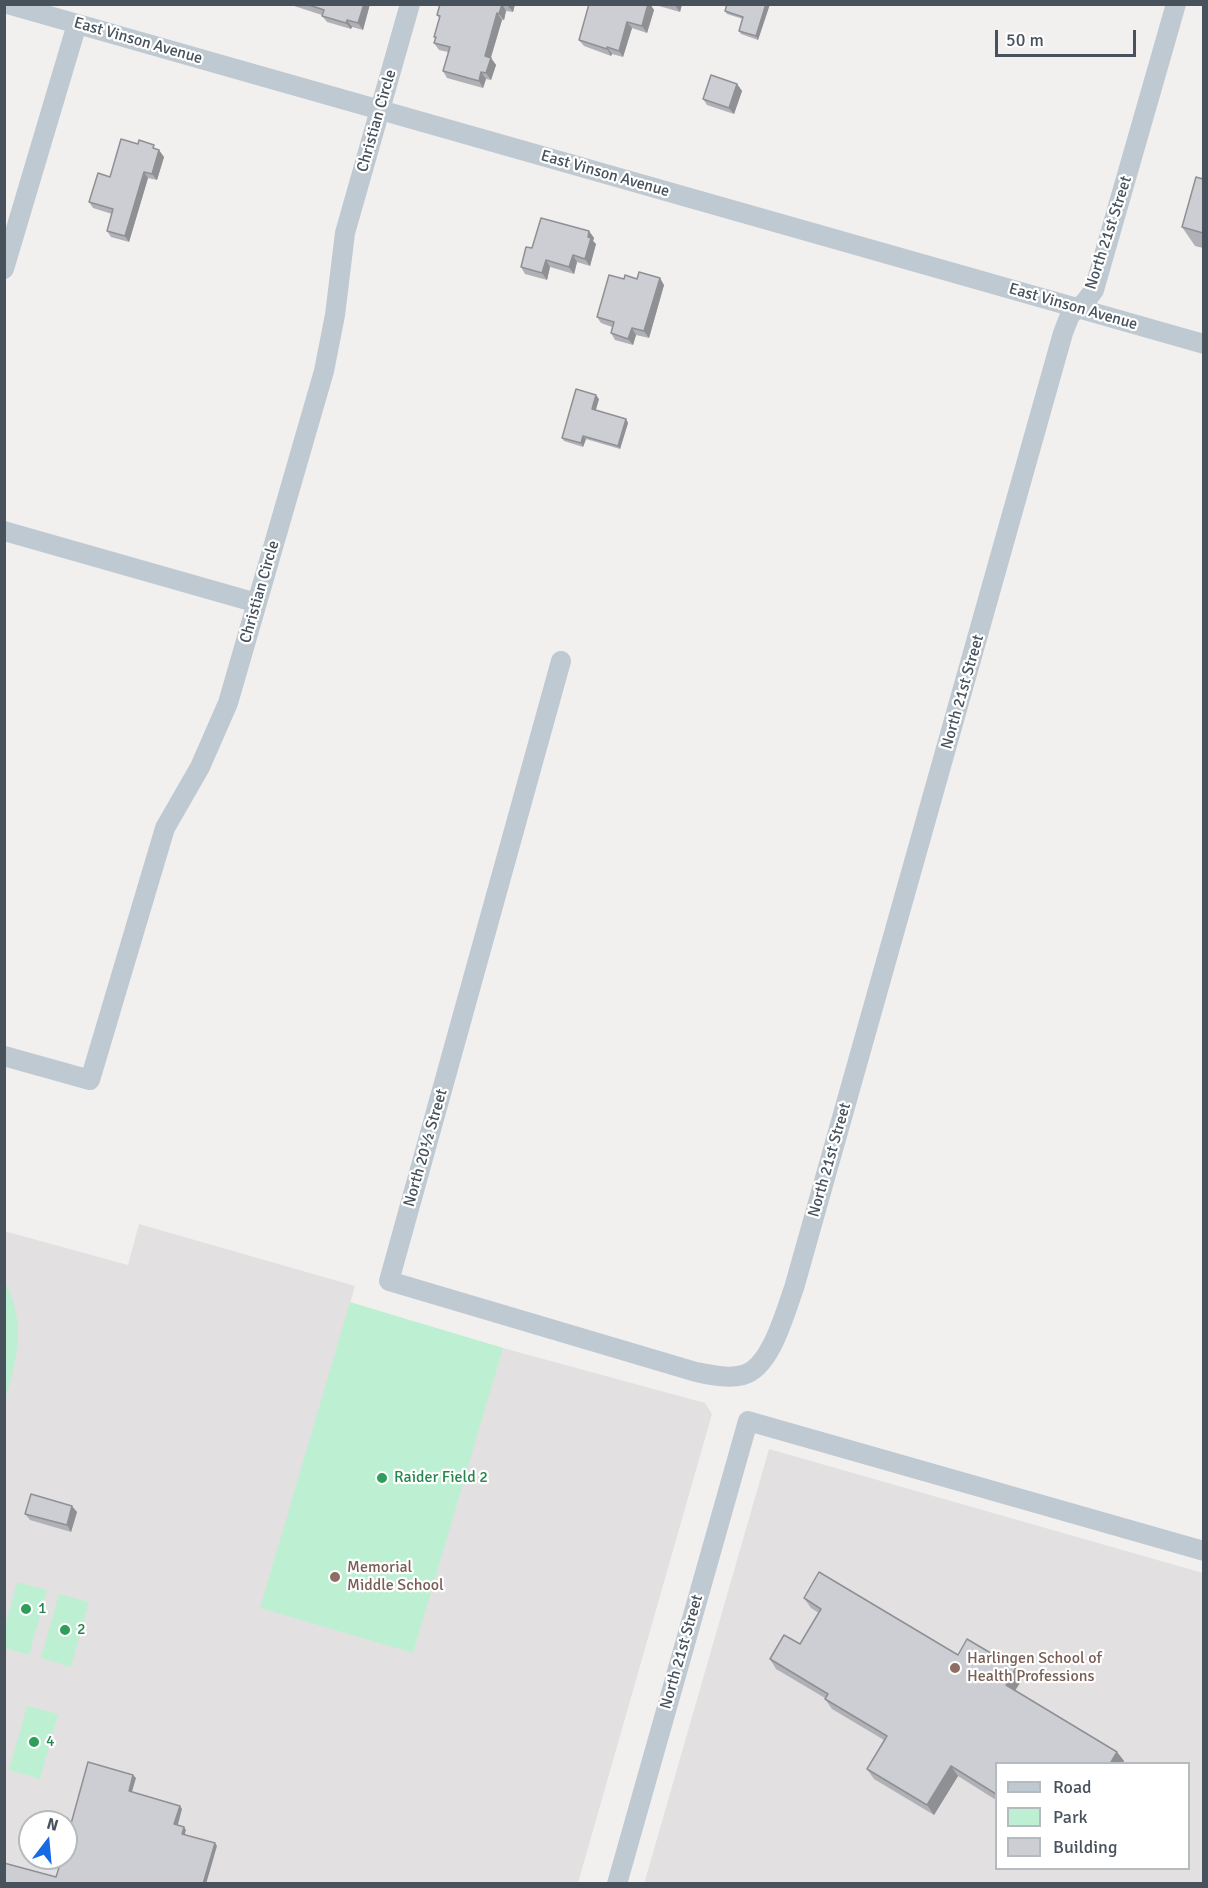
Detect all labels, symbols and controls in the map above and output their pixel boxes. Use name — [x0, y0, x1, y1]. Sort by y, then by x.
street label: East Vinson Avenue — [71, 13, 205, 69]
scale bar — [998, 18, 1139, 56]
text: 50 m — [1006, 29, 1044, 51]
street label: Christian Circle — [353, 67, 401, 175]
street label: East Vinson Avenue — [538, 146, 672, 202]
street label: North 21st Street — [1082, 174, 1136, 292]
street label: East Vinson Avenue — [1006, 279, 1140, 335]
street label: Christian Circle — [236, 538, 284, 646]
street label: North 21st Street — [937, 632, 989, 752]
street label: North 20½ Street — [400, 1087, 452, 1209]
street label: North 21st Street — [804, 1100, 856, 1220]
place label: Raider Field 2 — [394, 1468, 488, 1488]
marker: Raider Field 2 — [375, 1471, 389, 1485]
place label: Memorial Middle School — [347, 1558, 444, 1596]
marker: Memorial Middle School — [328, 1570, 342, 1584]
street label: North 21st Street — [656, 1592, 708, 1712]
place label: 1 — [38, 1599, 47, 1619]
marker: 1 — [19, 1602, 33, 1616]
place label: 2 — [77, 1620, 86, 1640]
marker: 2 — [58, 1623, 72, 1637]
place label: Harlingen School of Health Professions — [967, 1649, 1102, 1687]
marker: Harlingen School of Health Professions — [948, 1661, 962, 1675]
place label: 4 — [46, 1732, 55, 1752]
marker: 4 — [27, 1735, 41, 1749]
legend — [995, 1762, 1190, 1870]
text: Road — [1053, 1776, 1092, 1798]
text: Park — [1053, 1806, 1088, 1828]
north arrow — [18, 1810, 78, 1870]
text: N — [44, 1813, 61, 1836]
text: Building — [1053, 1836, 1117, 1858]

